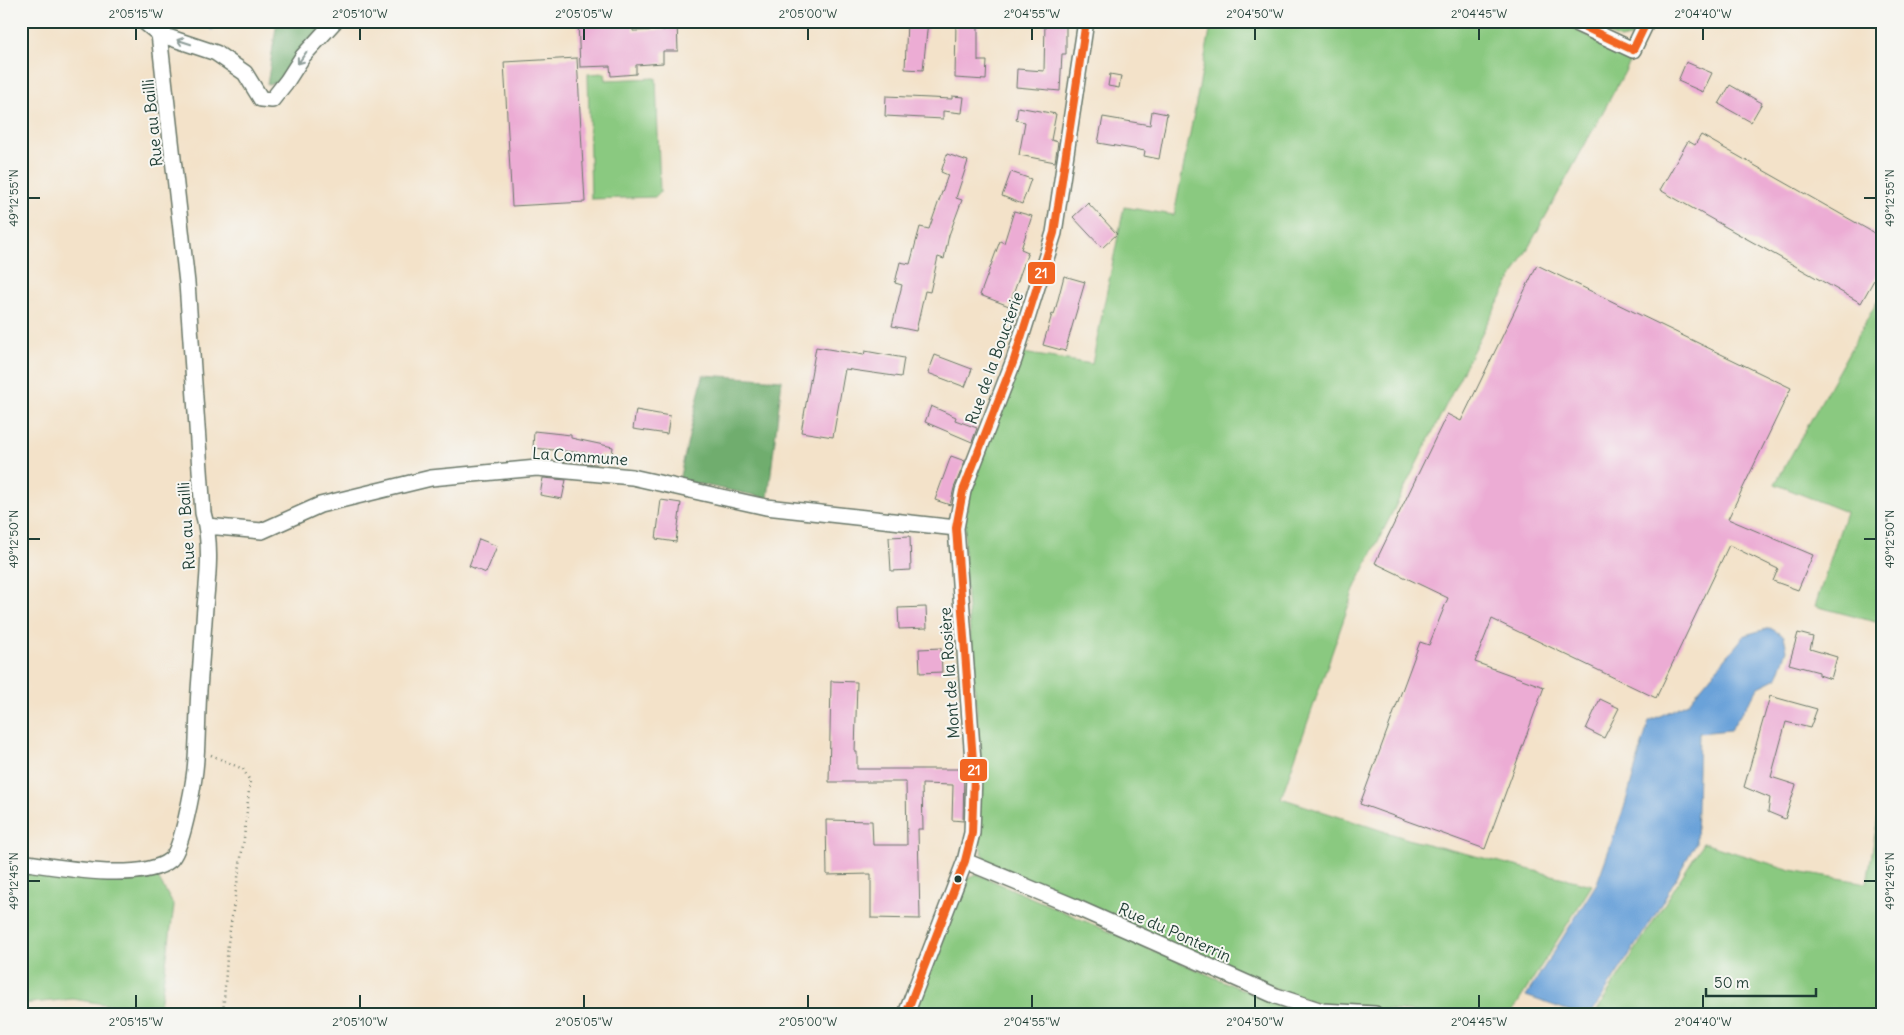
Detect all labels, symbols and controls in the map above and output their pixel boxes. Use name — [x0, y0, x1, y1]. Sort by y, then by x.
text: 2°05'15"W — [109, 6, 163, 21]
text: 2°05'10"W — [332, 6, 388, 21]
text: 2°05'05"W — [555, 6, 613, 21]
text: 2°05'00"W — [779, 6, 837, 21]
text: 2°04'55"W — [1004, 6, 1060, 21]
text: 2°04'50"W — [1226, 6, 1284, 21]
text: 2°04'45"W — [1451, 6, 1507, 21]
text: 2°04'40"W — [1674, 6, 1732, 21]
one-way arrow — [177, 37, 192, 46]
one-way arrow — [297, 51, 307, 65]
street label: Rue au Bailli — [137, 78, 167, 168]
text: 49°12'55"N — [6, 169, 21, 227]
text: 49°12'55"N — [1882, 169, 1897, 227]
line badge: 21 — [1027, 261, 1056, 285]
text: 21 — [1034, 264, 1048, 282]
street label: Rue de la Boucterie — [961, 289, 1027, 427]
street label: La Commune — [531, 443, 629, 469]
street label: Rue au Bailli — [173, 481, 199, 571]
text: 49°12'50"N — [6, 510, 21, 568]
text: 49°12'50"N — [1882, 510, 1897, 568]
street label: Mont de la Rosière — [934, 607, 964, 739]
line badge: 21 — [959, 758, 988, 782]
text: 21 — [967, 761, 981, 779]
text: 49°12'45"N — [6, 852, 21, 910]
text: 49°12'45"N — [1882, 852, 1897, 910]
unlabelled marker — [953, 874, 963, 884]
street label: Rue du Ponterrin — [1115, 898, 1235, 966]
scale bar — [1706, 965, 1816, 997]
text: 50 m — [1714, 973, 1749, 992]
text: 2°05'15"W — [109, 1014, 163, 1029]
text: 2°05'10"W — [332, 1014, 388, 1029]
text: 2°05'05"W — [555, 1014, 613, 1029]
text: 2°05'00"W — [779, 1014, 837, 1029]
text: 2°04'55"W — [1004, 1014, 1060, 1029]
text: 2°04'50"W — [1226, 1014, 1284, 1029]
text: 2°04'45"W — [1451, 1014, 1507, 1029]
text: 2°04'40"W — [1674, 1014, 1732, 1029]

